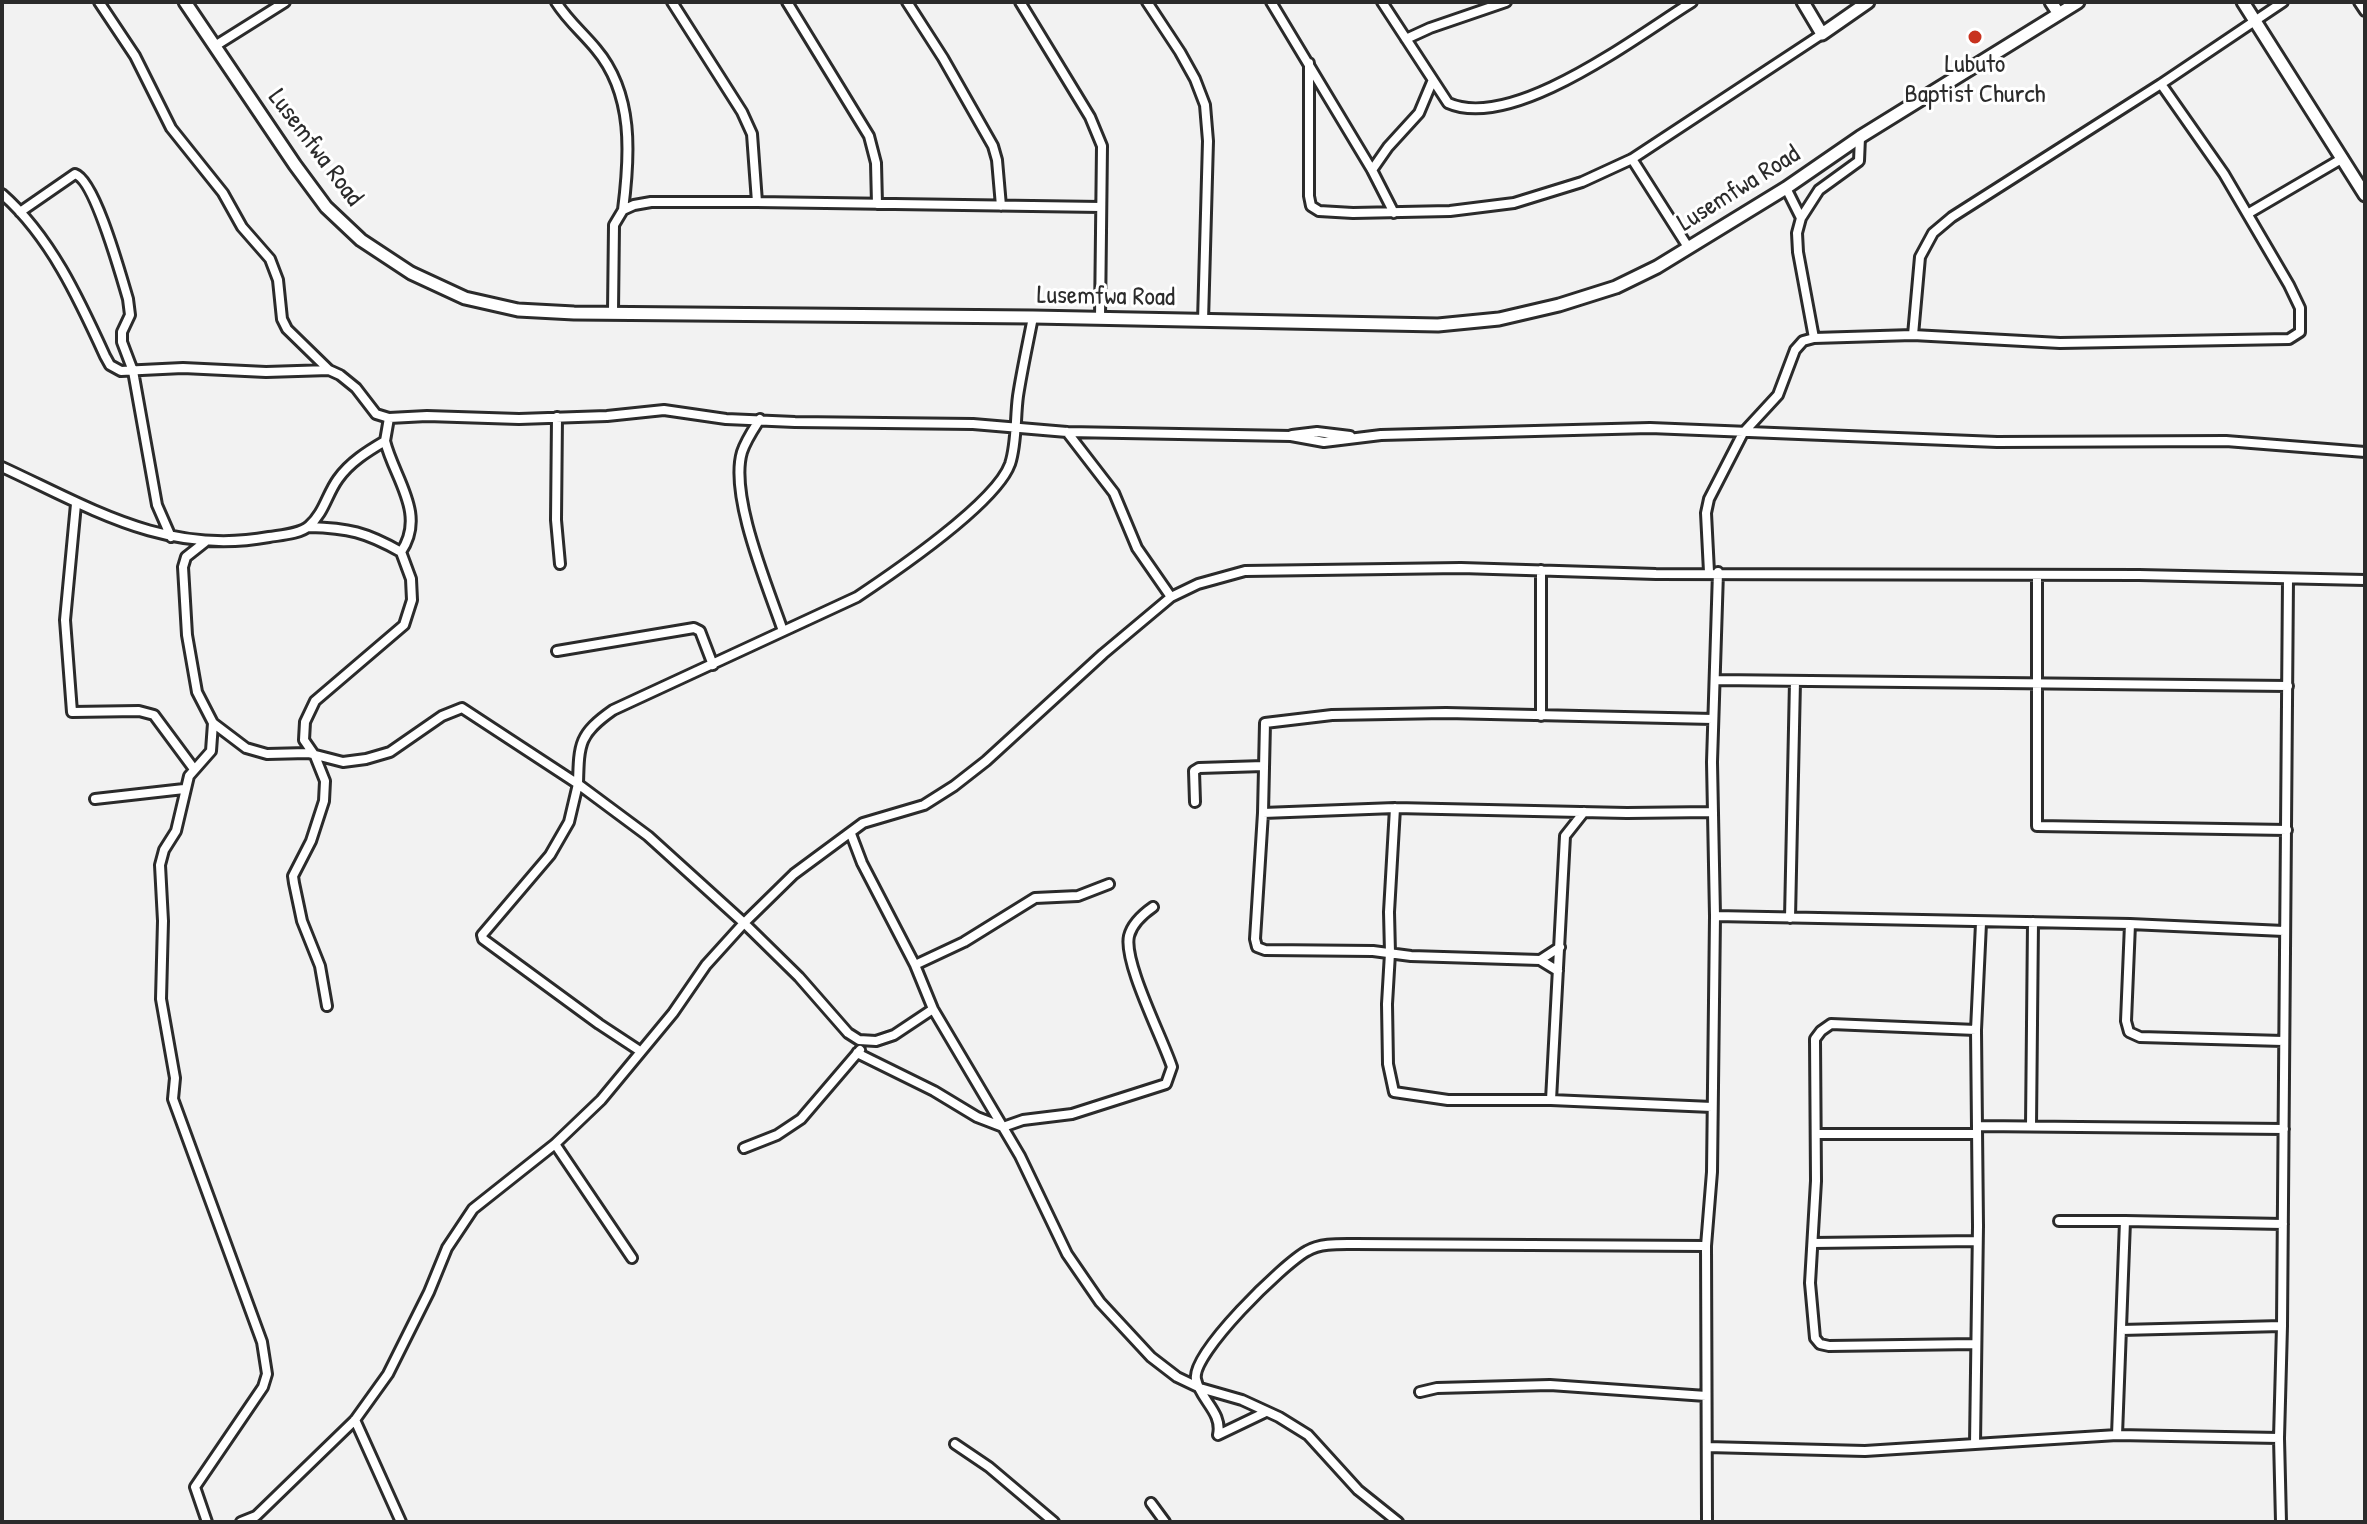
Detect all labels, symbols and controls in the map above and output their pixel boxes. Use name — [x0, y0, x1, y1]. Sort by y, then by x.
marker: Lubuto Baptist Church — [1966, 28, 1984, 46]
place label: Lubuto Baptist Church — [1905, 49, 2045, 110]
street label: Lusemfwa Road — [261, 83, 369, 213]
street label: Lusemfwa Road — [1672, 139, 1806, 239]
street label: Lusemfwa Road — [1037, 280, 1175, 314]

